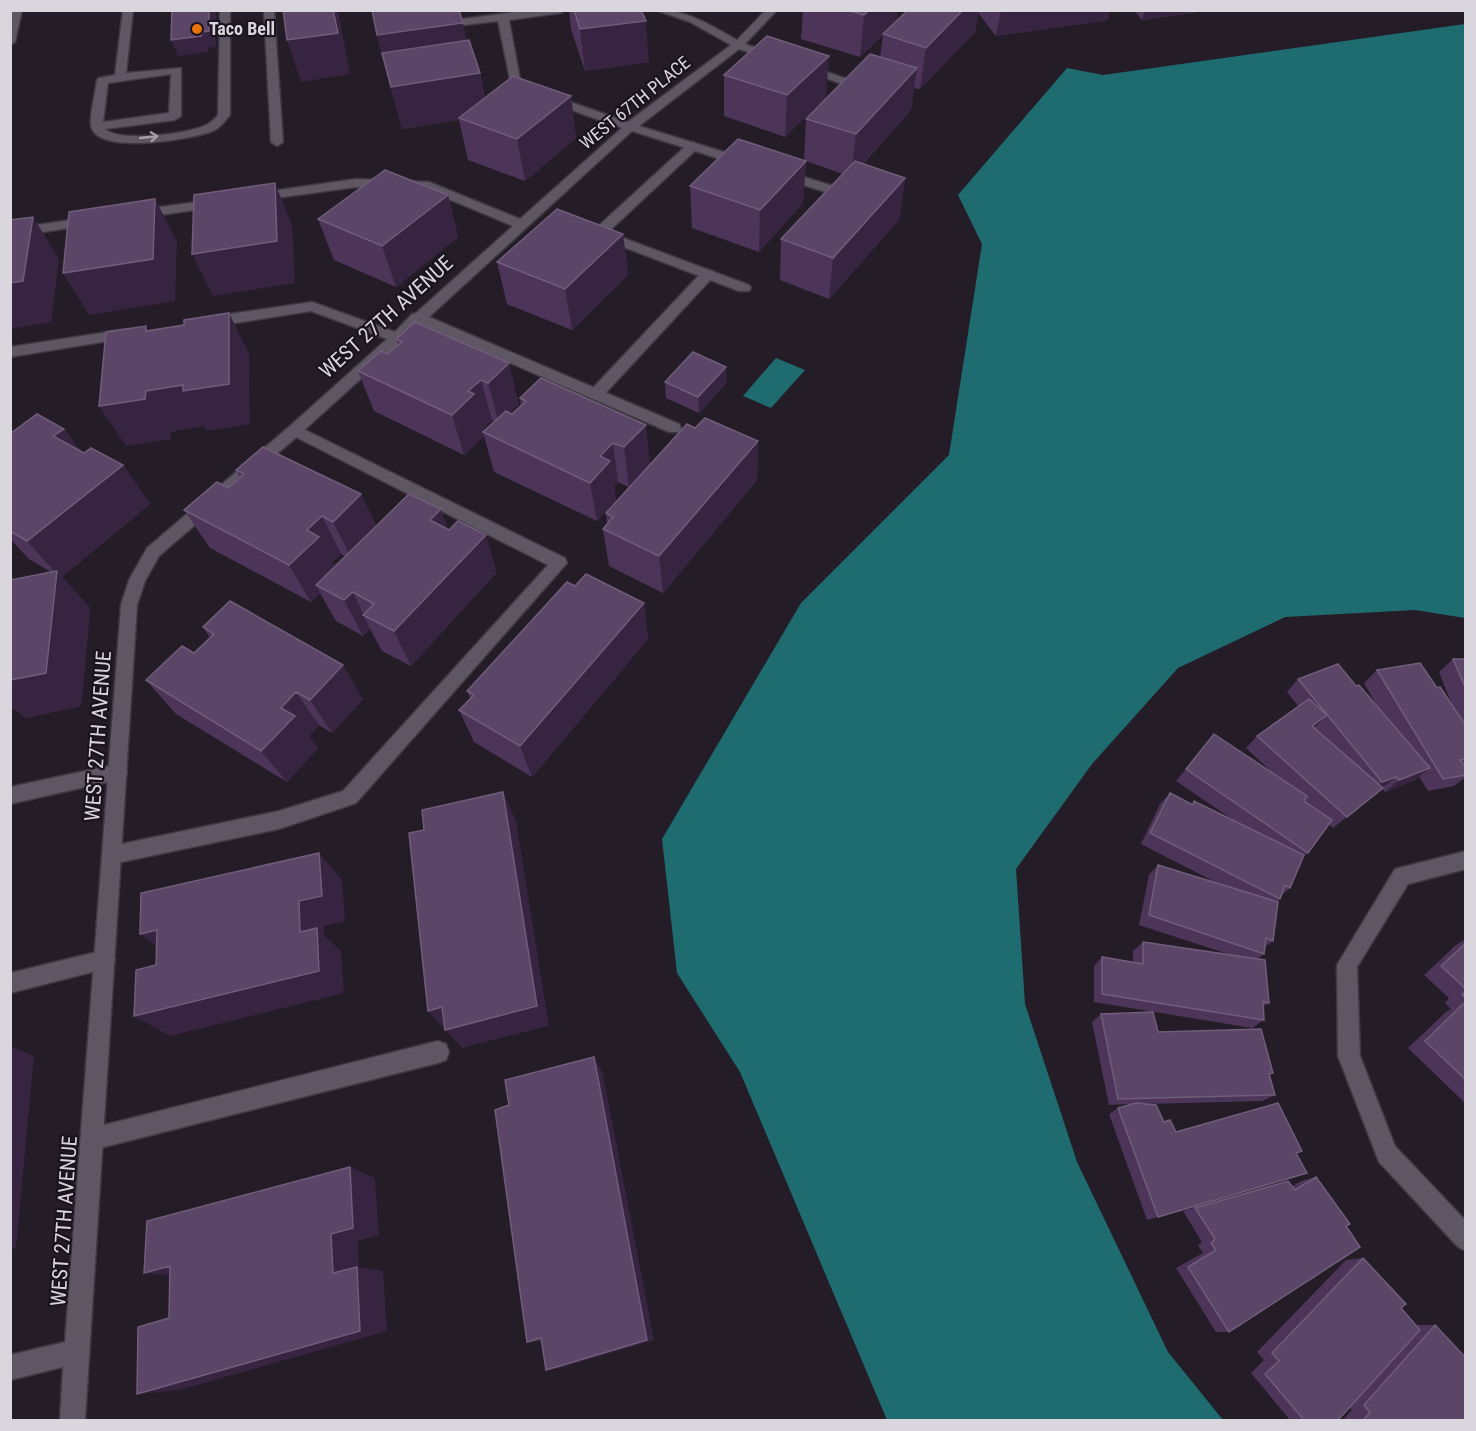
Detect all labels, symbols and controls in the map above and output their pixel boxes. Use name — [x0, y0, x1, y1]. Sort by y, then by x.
place label: Taco Bell — [209, 18, 275, 39]
marker: Taco Bell — [190, 22, 204, 36]
street label: WEST 67TH PLACE — [575, 52, 694, 153]
one-way arrow — [139, 131, 159, 142]
street label: WEST 27TH AVENUE — [314, 251, 458, 383]
street label: WEST 27TH AVENUE — [80, 650, 116, 822]
street label: WEST 27TH AVENUE — [46, 1135, 82, 1307]

